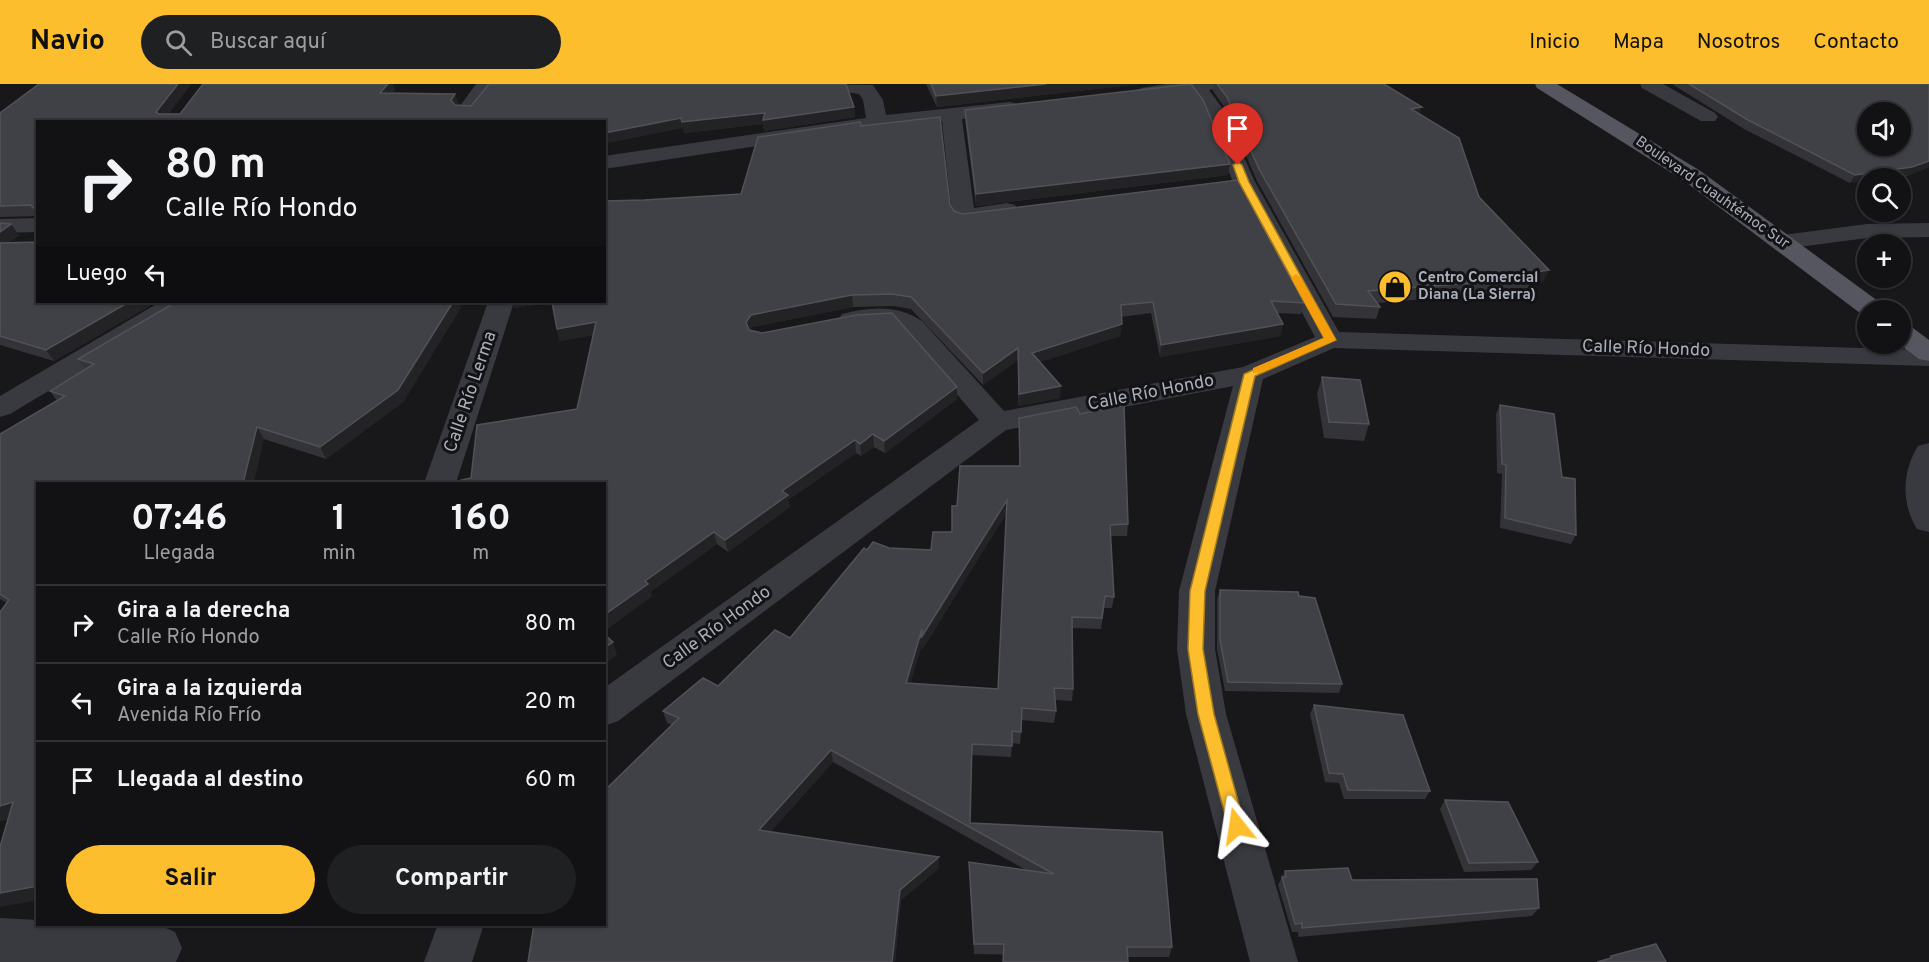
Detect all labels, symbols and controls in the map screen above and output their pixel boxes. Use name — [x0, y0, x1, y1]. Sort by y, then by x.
search box — [141, 15, 561, 69]
text: Navio — [30, 24, 105, 60]
icon: search — [162, 26, 195, 59]
text: Buscar aquí — [210, 29, 325, 56]
text: Inicio — [1529, 29, 1580, 56]
text: Mapa — [1613, 29, 1664, 56]
text: Nosotros — [1697, 29, 1780, 56]
text: Contacto — [1813, 29, 1899, 56]
map controls — [1857, 102, 1911, 354]
button: sound — [1857, 102, 1911, 156]
pin — [1212, 103, 1263, 165]
icon: arrive — [1221, 112, 1254, 145]
street label: Boulevard Cuauhtémoc Sur — [1631, 133, 1793, 254]
text: 80 m — [165, 140, 266, 193]
icon: right — [66, 144, 144, 222]
button: search — [1857, 168, 1911, 222]
text: Calle Río Hondo — [165, 192, 358, 226]
button: + — [1857, 234, 1911, 288]
icon: left — [139, 258, 172, 291]
text: Luego — [66, 261, 127, 288]
shop icon: Centro Comercial Diana (La Sierra) — [1377, 269, 1413, 305]
place label: Centro Comercial Diana (La Sierra) — [1418, 269, 1538, 305]
button: − — [1857, 300, 1911, 354]
street label: Calle Río Lerma — [439, 328, 503, 456]
street label: Calle Río Hondo — [1581, 335, 1711, 363]
street label: Calle Río Hondo — [1086, 369, 1216, 417]
text: 07:46 — [131, 497, 227, 543]
text: 1 — [332, 497, 346, 543]
text: 160 — [451, 497, 511, 543]
text: Llegada — [143, 541, 215, 567]
text: min — [322, 541, 356, 567]
text: m — [472, 541, 489, 567]
street label: Calle Río Hondo — [658, 581, 776, 675]
text: Gira a la derecha — [117, 598, 290, 625]
icon: right — [66, 608, 99, 641]
text: 80 m — [525, 611, 576, 638]
text: Calle Río Hondo — [117, 625, 260, 651]
text: Gira a la izquierda — [117, 676, 303, 703]
icon: left — [66, 686, 99, 719]
text: 20 m — [525, 689, 576, 716]
text: Avenida Río Frío — [117, 703, 261, 729]
icon: arrive — [66, 764, 99, 797]
text: Llegada al destino — [117, 767, 303, 794]
text: 60 m — [525, 767, 576, 794]
position arrow — [1205, 794, 1269, 858]
button: Salir — [66, 845, 315, 914]
button: Compartir — [327, 845, 576, 914]

